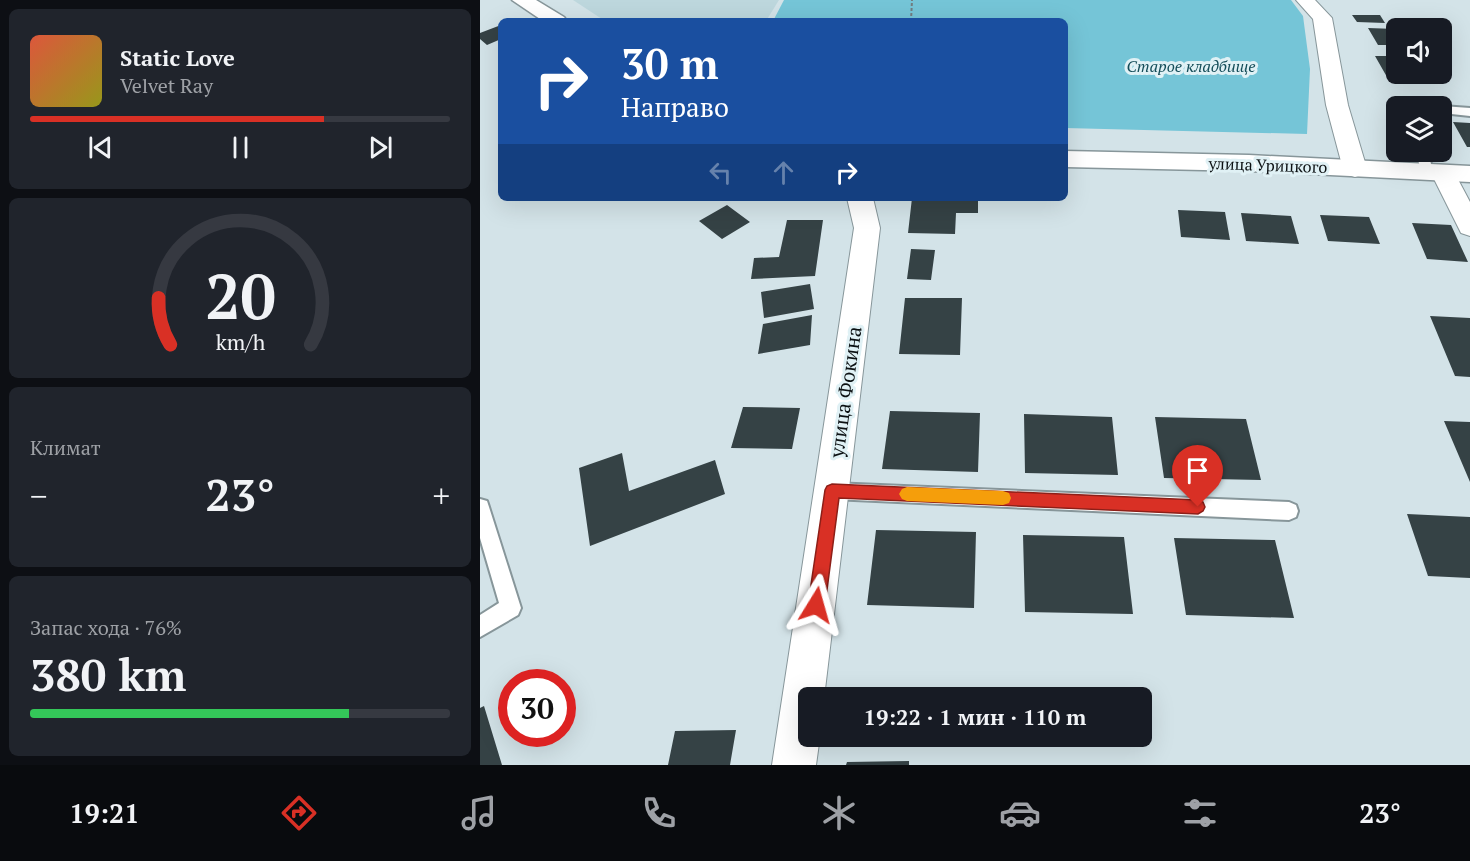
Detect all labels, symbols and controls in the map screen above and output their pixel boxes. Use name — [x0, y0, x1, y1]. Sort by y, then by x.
map controls — [1386, 18, 1452, 162]
button: sound — [1386, 18, 1452, 84]
text: 30 m — [621, 35, 719, 91]
icon: right — [522, 42, 600, 120]
text: Static Love — [120, 43, 235, 72]
park label: Старое кладбище — [1126, 55, 1256, 77]
text: Velvet Ray — [120, 72, 213, 99]
text: Направо — [621, 89, 729, 125]
button: layers — [1386, 96, 1452, 162]
icon: previous — [84, 131, 117, 164]
icon: pause — [224, 131, 257, 164]
icon: next — [364, 131, 397, 164]
street label: улица Урицкого — [1207, 152, 1328, 178]
icon: left — [704, 156, 737, 189]
icon: ahead — [767, 156, 800, 189]
icon: right — [830, 156, 863, 189]
text: 20 — [205, 254, 275, 337]
street label: улица Фокина — [822, 325, 868, 460]
text: km/h — [215, 328, 265, 356]
text: Климат — [30, 434, 101, 461]
pin — [1172, 445, 1223, 507]
icon: arrive — [1181, 454, 1214, 487]
text: 23° — [205, 464, 275, 524]
text: − — [30, 474, 48, 517]
text: + — [432, 474, 450, 517]
position arrow — [784, 573, 848, 637]
text: Запас хода · 76% — [30, 614, 182, 641]
text: 380 km — [30, 644, 186, 704]
speed limit sign: 30 — [498, 669, 576, 747]
text: 19:22 · 1 мин · 110 m — [864, 702, 1086, 731]
icon: directions — [278, 792, 320, 834]
icon: music — [458, 792, 500, 834]
icon: phone — [638, 792, 680, 834]
icon: climate — [818, 792, 860, 834]
icon: car — [999, 792, 1041, 834]
icon: filters — [1179, 792, 1221, 834]
text: 19:21 — [69, 795, 139, 831]
text: 23° — [1359, 795, 1401, 831]

